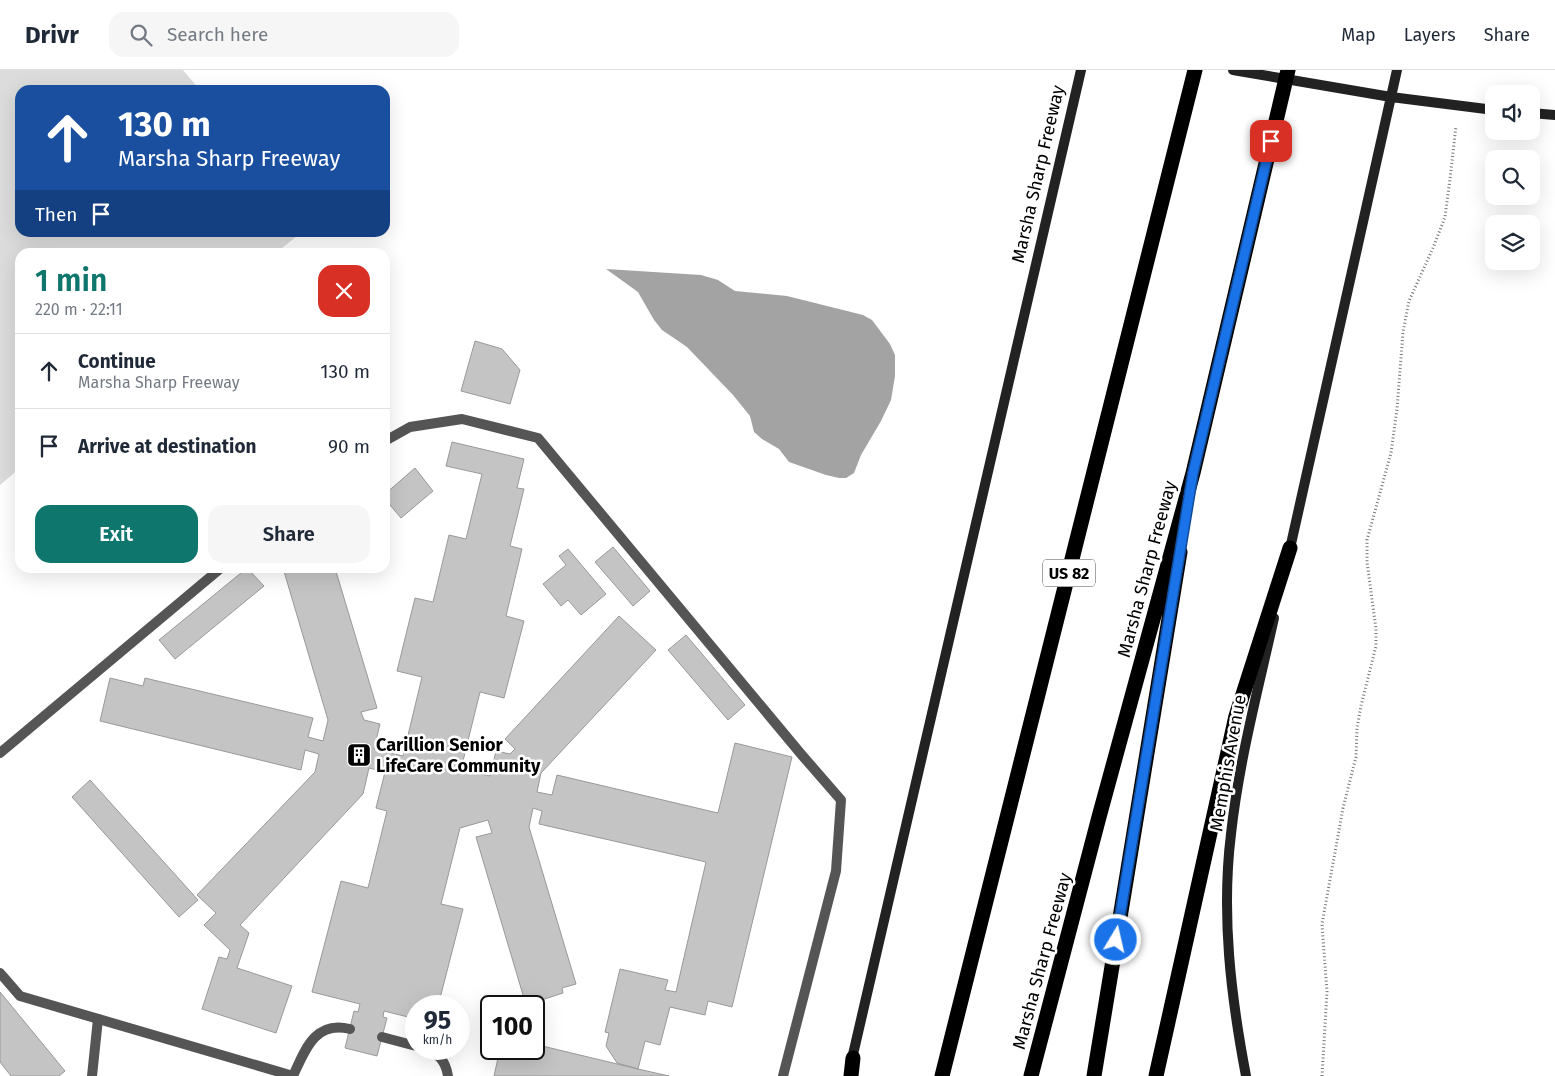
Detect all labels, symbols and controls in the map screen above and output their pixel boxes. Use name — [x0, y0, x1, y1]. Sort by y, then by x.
search box — [109, 12, 459, 57]
text: Drivr — [25, 21, 79, 49]
icon: search — [127, 21, 155, 49]
text: Search here — [167, 23, 268, 46]
text: Map — [1341, 24, 1376, 46]
text: Layers — [1404, 24, 1456, 46]
text: Share — [1484, 24, 1530, 46]
street label: Marsha Sharp Freeway — [1007, 83, 1069, 265]
map controls — [1485, 85, 1540, 270]
button: sound — [1485, 85, 1540, 140]
text: 130 m — [118, 103, 211, 145]
icon: ahead — [35, 105, 100, 170]
pin — [1250, 120, 1292, 162]
icon: arrive — [1257, 127, 1285, 155]
text: Marsha Sharp Freeway — [118, 145, 340, 172]
button: search — [1485, 150, 1540, 205]
icon: arrive — [87, 200, 115, 228]
text: Then — [35, 203, 77, 226]
button: layers — [1485, 215, 1540, 270]
text: 1 min — [35, 263, 107, 299]
button: close — [318, 265, 370, 317]
text: 220 m · 22:11 — [35, 300, 123, 319]
text: Continue — [78, 350, 156, 373]
icon: ahead — [35, 357, 63, 385]
text: 130 m — [320, 360, 370, 383]
text: Marsha Sharp Freeway — [78, 373, 240, 392]
icon: arrive — [35, 432, 63, 460]
text: Arrive at destination — [78, 435, 257, 458]
text: 90 m — [328, 435, 370, 458]
street label: Marsha Sharp Freeway — [1113, 478, 1181, 660]
button: Exit — [35, 505, 198, 563]
button: Share — [208, 505, 370, 563]
road number: US 82 — [1043, 559, 1095, 586]
street label: Memphis Avenue — [1205, 693, 1251, 833]
place label: Carillion Senior LifeCare Community — [376, 734, 541, 777]
building icon: Carillion Senior LifeCare Community — [346, 742, 372, 768]
street label: Marsha Sharp Freeway — [1008, 870, 1076, 1052]
position arrow — [1089, 913, 1141, 965]
speed limit sign: 100 — [480, 995, 545, 1060]
text: 95 — [424, 1006, 451, 1036]
text: km/h — [423, 1033, 452, 1047]

